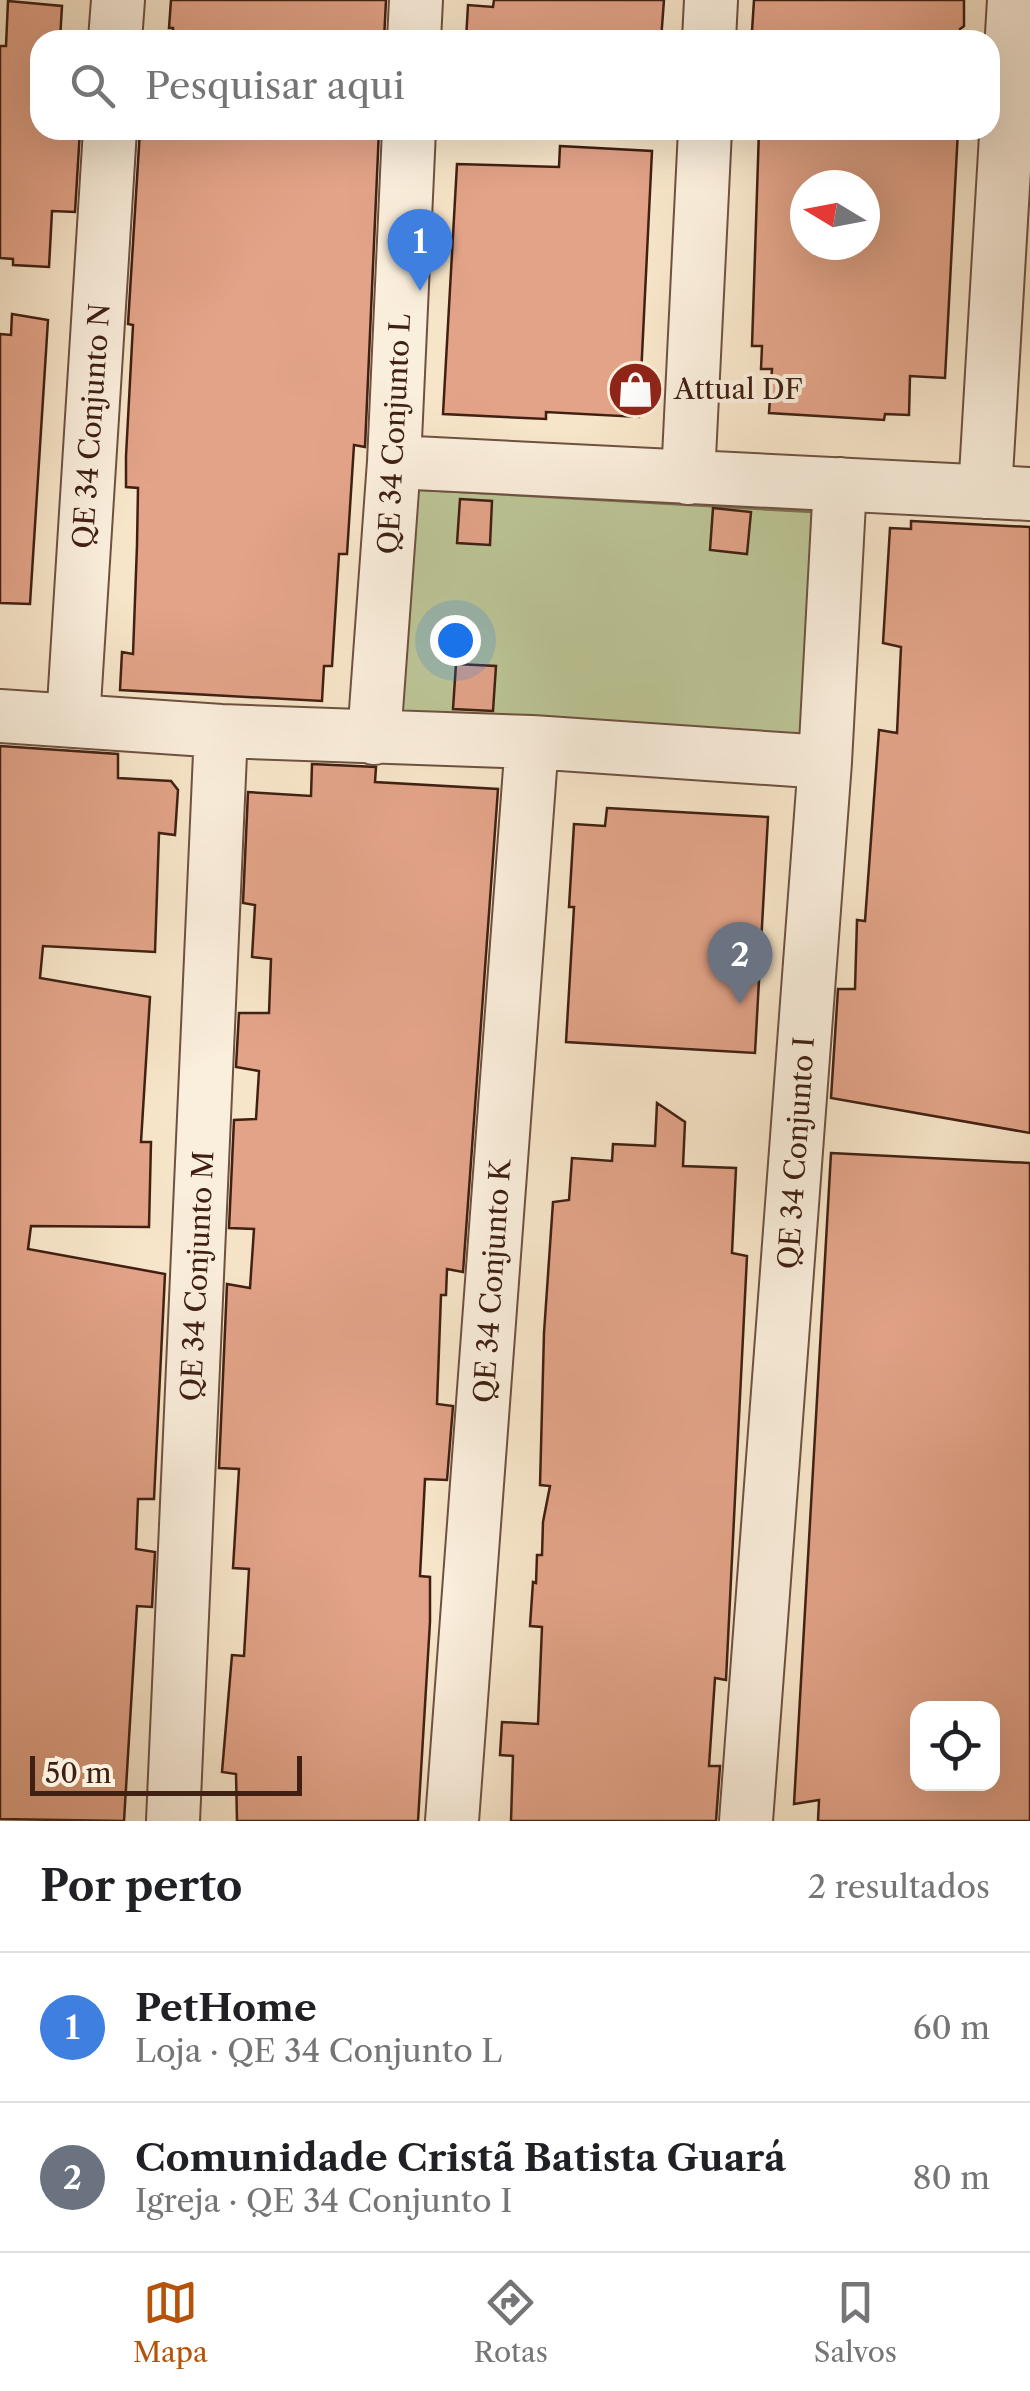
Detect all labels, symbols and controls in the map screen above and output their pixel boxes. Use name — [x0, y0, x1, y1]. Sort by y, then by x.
search box — [30, 30, 1000, 140]
icon: search — [65, 58, 120, 113]
text: Pesquisar aqui — [145, 62, 405, 109]
north arrow — [790, 170, 880, 260]
pin: 1 — [388, 208, 452, 291]
street label: QE 34 Conjunto N — [65, 302, 117, 550]
street label: QE 34 Conjunto L — [371, 313, 417, 555]
shop icon: Attual DF — [605, 359, 665, 419]
place label: Attual DF — [673, 372, 803, 406]
your location — [430, 615, 481, 666]
pin: 2 — [708, 922, 772, 1004]
street label: QE 34 Conjunto I — [771, 1036, 821, 1270]
street label: QE 34 Conjunto M — [173, 1150, 221, 1402]
street label: QE 34 Conjunto K — [467, 1157, 518, 1404]
map controls — [910, 1701, 1000, 1791]
button: locate — [910, 1701, 1000, 1791]
scale bar — [30, 1751, 302, 1796]
text: 50 m — [45, 1756, 112, 1790]
text: Por perto — [40, 1860, 243, 1912]
text: 2 resultados — [808, 1867, 990, 1906]
text: PetHome — [135, 1984, 317, 2031]
text: 1 — [65, 2008, 80, 2047]
text: 60 m — [913, 2008, 990, 2047]
text: Loja · QE 34 Conjunto L — [135, 2031, 502, 2070]
text: Comunidade Cristã Batista Guará — [135, 2134, 786, 2181]
text: 2 — [63, 2158, 82, 2197]
text: 80 m — [912, 2158, 990, 2197]
text: Igreja · QE 34 Conjunto I — [135, 2181, 512, 2220]
tab: Mapa — [133, 2275, 208, 2369]
tab: Rotas — [474, 2275, 548, 2369]
tab: Salvos — [814, 2275, 897, 2369]

